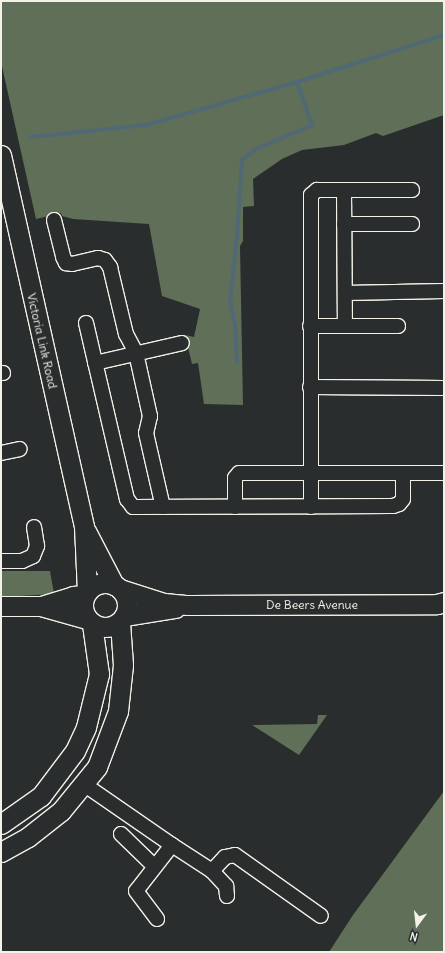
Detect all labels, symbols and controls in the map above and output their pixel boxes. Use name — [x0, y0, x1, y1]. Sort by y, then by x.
street label: Victoria Link Road — [24, 292, 60, 390]
street label: De Beers Avenue — [266, 598, 358, 612]
north arrow — [397, 905, 437, 945]
text: N — [408, 929, 419, 944]

